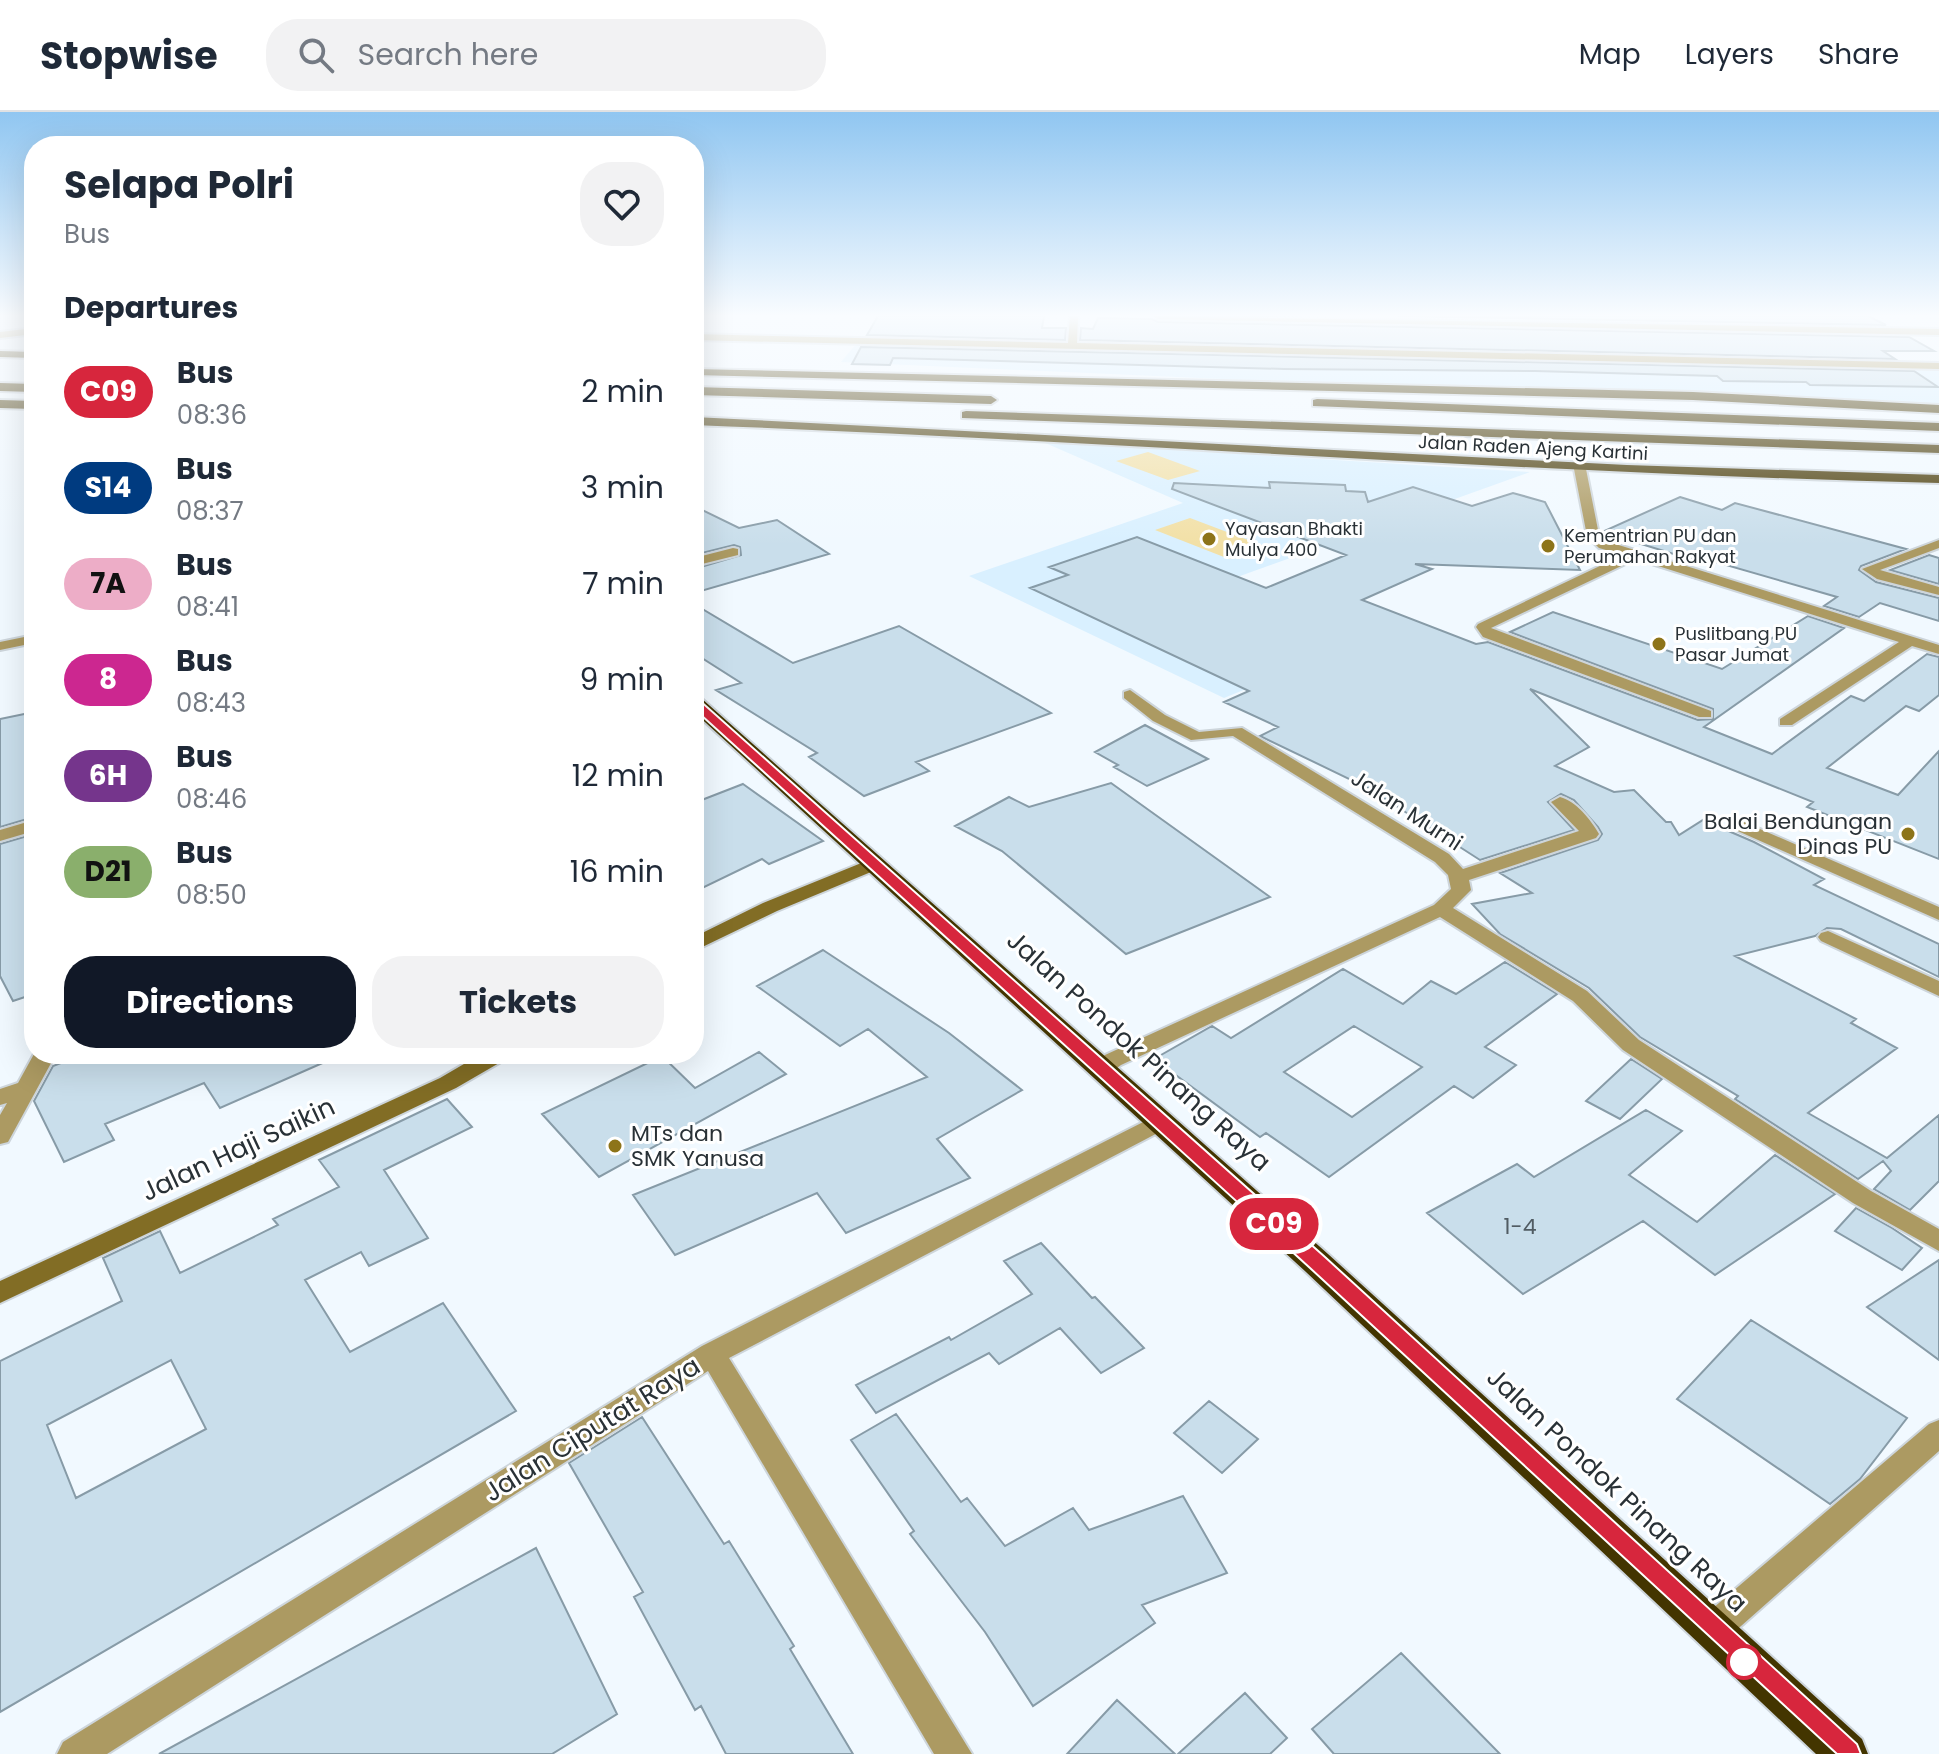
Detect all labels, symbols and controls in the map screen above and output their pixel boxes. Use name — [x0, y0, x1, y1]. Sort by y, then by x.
search box — [266, 19, 826, 91]
text: Stopwise — [40, 29, 218, 82]
icon: search — [294, 33, 338, 77]
text: Search here — [358, 33, 538, 76]
text: Map — [1579, 35, 1641, 74]
text: Layers — [1685, 35, 1774, 74]
text: Share — [1818, 35, 1899, 74]
text: Selapa Polri — [64, 158, 294, 211]
button: heart — [580, 162, 664, 246]
text: Bus — [64, 216, 110, 252]
text: Departures — [64, 286, 238, 329]
text: Bus — [177, 351, 234, 394]
text: 2 min — [581, 370, 664, 413]
text: C09 — [80, 372, 137, 411]
text: 08:36 — [177, 397, 247, 433]
street label: Jalan Raden Ajeng Kartini — [1417, 429, 1649, 466]
text: Bus — [176, 447, 233, 490]
text: 3 min — [581, 466, 664, 509]
text: S14 — [85, 468, 131, 507]
text: 08:37 — [176, 493, 244, 529]
place label: Yayasan Bhakti Mulya 400 — [1225, 516, 1363, 562]
place label: Kementrian PU dan Perumahan Rakyat — [1564, 523, 1737, 569]
marker: Yayasan Bhakti Mulya 400 — [1200, 530, 1218, 548]
marker: Kementrian PU dan Perumahan Rakyat — [1539, 537, 1557, 555]
text: Bus — [176, 543, 233, 586]
text: 7 min — [582, 562, 664, 605]
text: 7A — [90, 564, 126, 603]
text: 08:41 — [176, 589, 239, 625]
place label: Puslitbang PU Pasar Jumat — [1675, 621, 1797, 667]
marker: Puslitbang PU Pasar Jumat — [1650, 635, 1668, 653]
text: Bus — [176, 639, 233, 682]
text: 9 min — [580, 658, 664, 701]
text: 8 — [99, 660, 117, 699]
text: 08:43 — [176, 685, 246, 721]
text: Bus — [176, 735, 233, 778]
text: 12 min — [572, 754, 664, 797]
text: 6H — [89, 756, 127, 795]
street label: Jalan Murni — [1345, 763, 1469, 858]
text: 08:46 — [176, 781, 247, 817]
place label: Balai Bendungan Dinas PU — [1704, 806, 1892, 862]
marker: Balai Bendungan Dinas PU — [1899, 825, 1917, 843]
text: Bus — [176, 831, 233, 874]
text: 16 min — [570, 850, 664, 893]
text: D21 — [85, 852, 131, 891]
text: 08:50 — [176, 877, 247, 913]
street label: Jalan Pondok Pinang Raya — [999, 922, 1279, 1180]
button: Directions — [64, 956, 356, 1048]
button: Tickets — [372, 956, 664, 1048]
street label: Jalan Haji Saikin — [135, 1088, 341, 1210]
place label: MTs dan SMK Yanusa — [631, 1118, 764, 1174]
marker: MTs dan SMK Yanusa — [606, 1137, 624, 1155]
line badge: C09 — [1228, 1198, 1320, 1250]
text: C09 — [1246, 1204, 1302, 1243]
house number: 1-4 — [1503, 1211, 1537, 1242]
street label: Jalan Ciputat Raya — [477, 1348, 707, 1510]
street label: Jalan Pondok Pinang Raya — [1479, 1359, 1755, 1621]
unlabelled marker — [1727, 1645, 1761, 1679]

